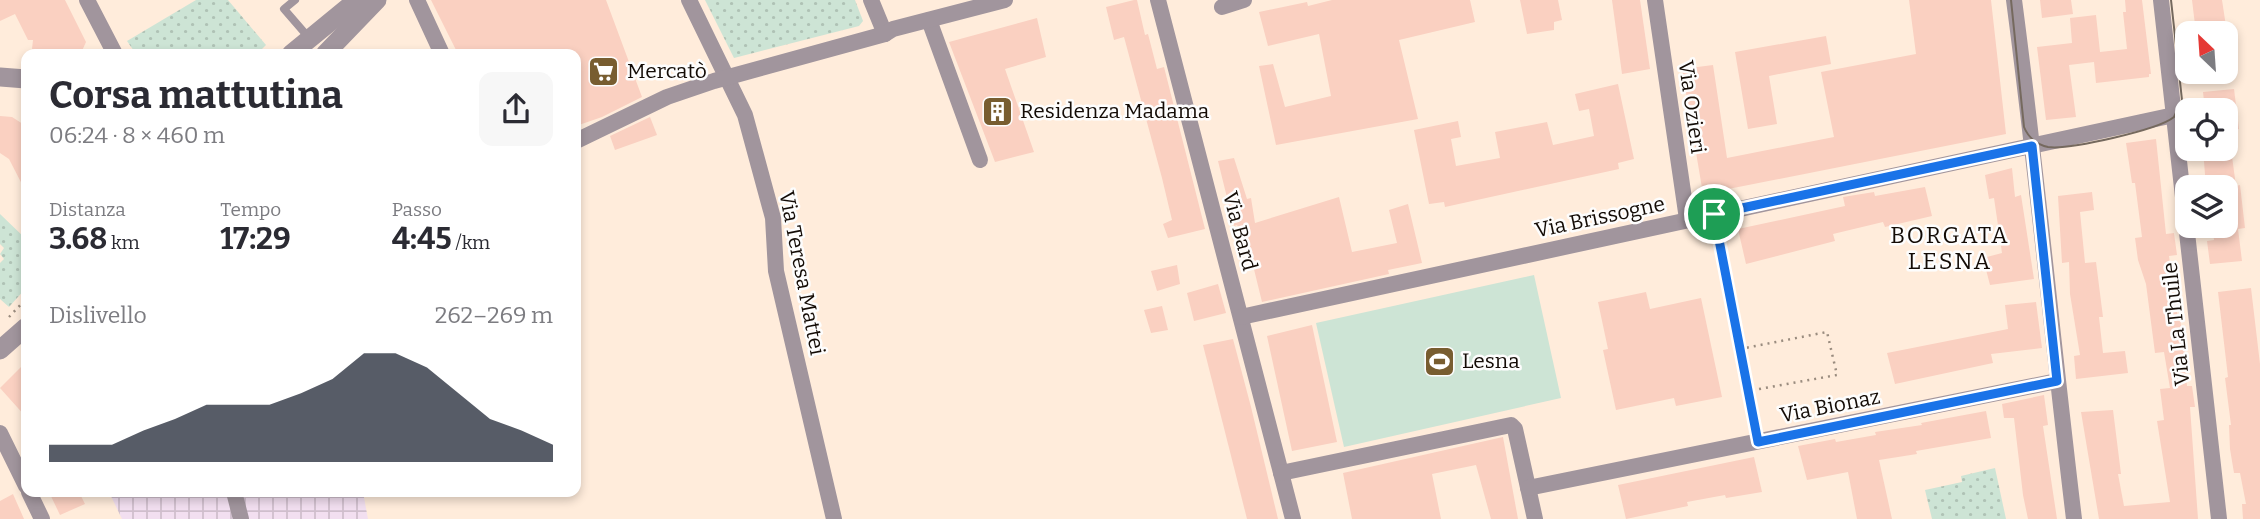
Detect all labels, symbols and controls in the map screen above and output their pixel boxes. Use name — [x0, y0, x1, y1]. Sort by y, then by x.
north arrow — [2175, 21, 2238, 84]
map controls — [2175, 21, 2238, 238]
supermarket icon: Mercatò — [587, 54, 621, 88]
place label: Mercatò — [627, 58, 707, 84]
street label: Via Ozieri — [1673, 59, 1711, 155]
text: Corsa mattutina — [49, 72, 343, 118]
button: share — [479, 72, 553, 146]
building icon: Residenza Madama — [980, 94, 1014, 128]
place label: Residenza Madama — [1020, 98, 1210, 124]
button: locate — [2175, 98, 2238, 161]
text: 06:24 · 8 × 460 m — [49, 121, 225, 149]
button: layers — [2175, 175, 2238, 238]
pin — [1684, 184, 1744, 244]
street label: Via Bard — [1217, 188, 1263, 274]
street label: Via Teresa Mattei — [773, 189, 831, 357]
street label: Via Brissogne — [1533, 191, 1667, 243]
icon: arrive — [1695, 195, 1733, 233]
text: Distanza — [49, 198, 126, 221]
text: Tempo — [220, 198, 281, 221]
text: Passo — [392, 198, 442, 221]
text: 3.68 — [49, 221, 107, 257]
text: 17:29 — [220, 221, 291, 257]
text: 4:45 — [392, 221, 452, 257]
district label: BORGATA LESNA — [1890, 221, 2010, 275]
text: km — [107, 231, 140, 254]
text: /km — [452, 231, 490, 254]
street label: Via La Thuile — [2157, 261, 2195, 387]
text: Dislivello — [49, 301, 147, 329]
text: 262–269 m — [435, 301, 553, 329]
sports icon: Lesna — [1422, 344, 1456, 378]
place label: Lesna — [1462, 348, 1520, 374]
street label: Via Bionaz — [1778, 384, 1882, 428]

